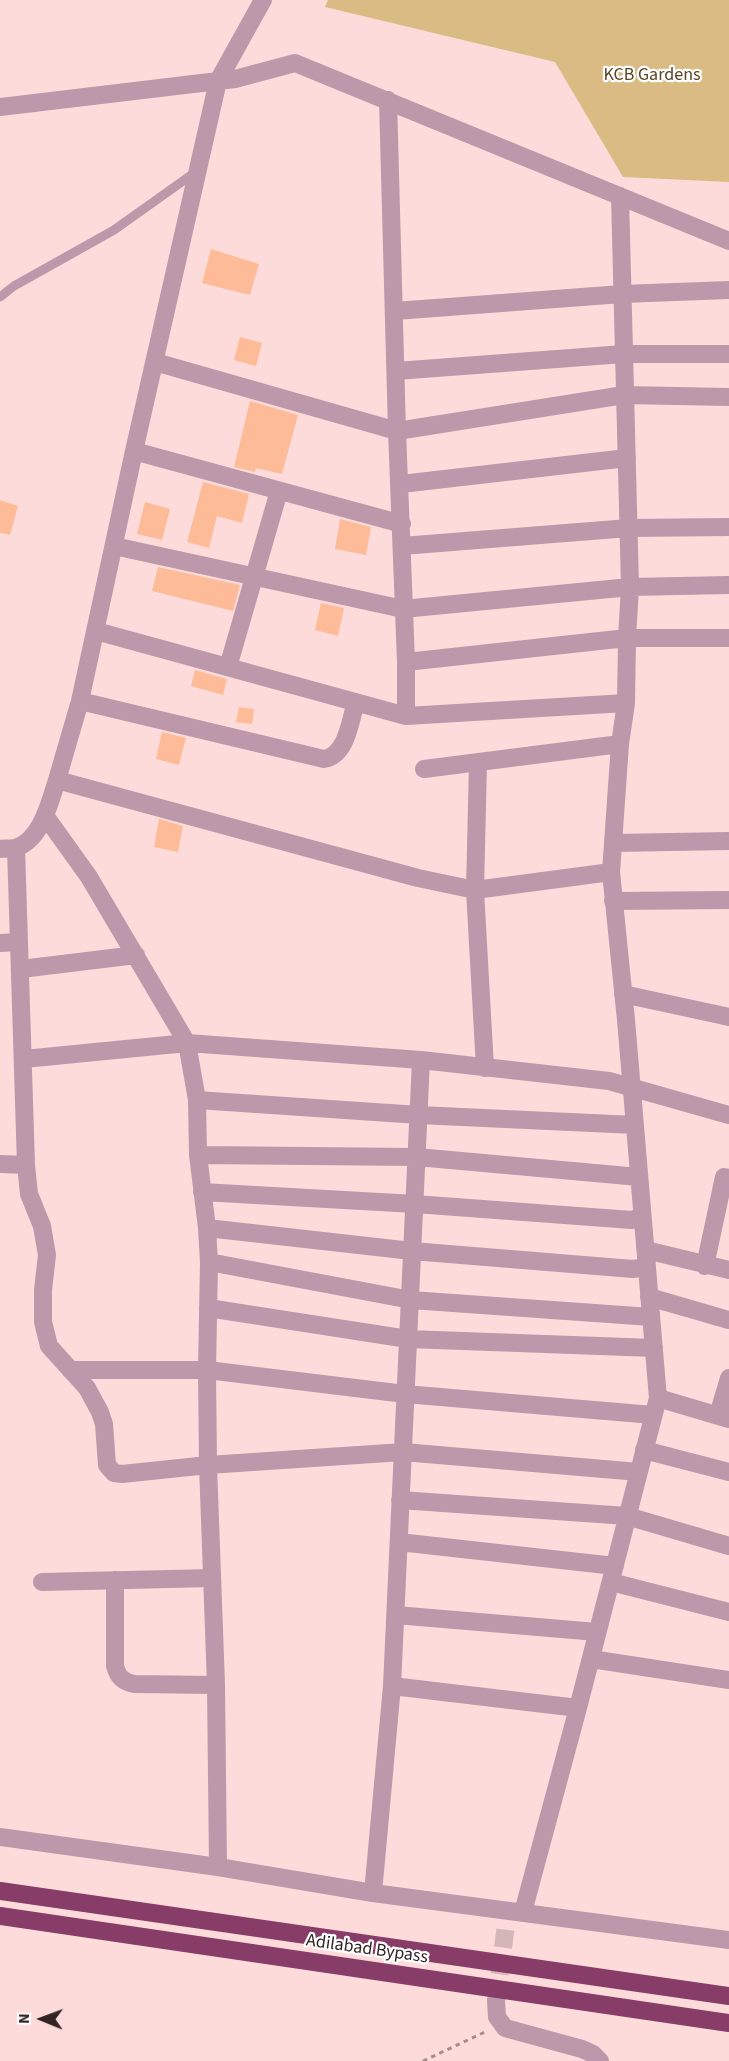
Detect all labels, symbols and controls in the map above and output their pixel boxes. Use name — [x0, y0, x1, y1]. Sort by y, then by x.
park label: KCB Gardens — [603, 65, 701, 87]
street label: Adilabad Bypass — [305, 1931, 429, 1969]
north arrow — [12, 1989, 72, 2049]
text: N — [13, 2013, 35, 2024]

